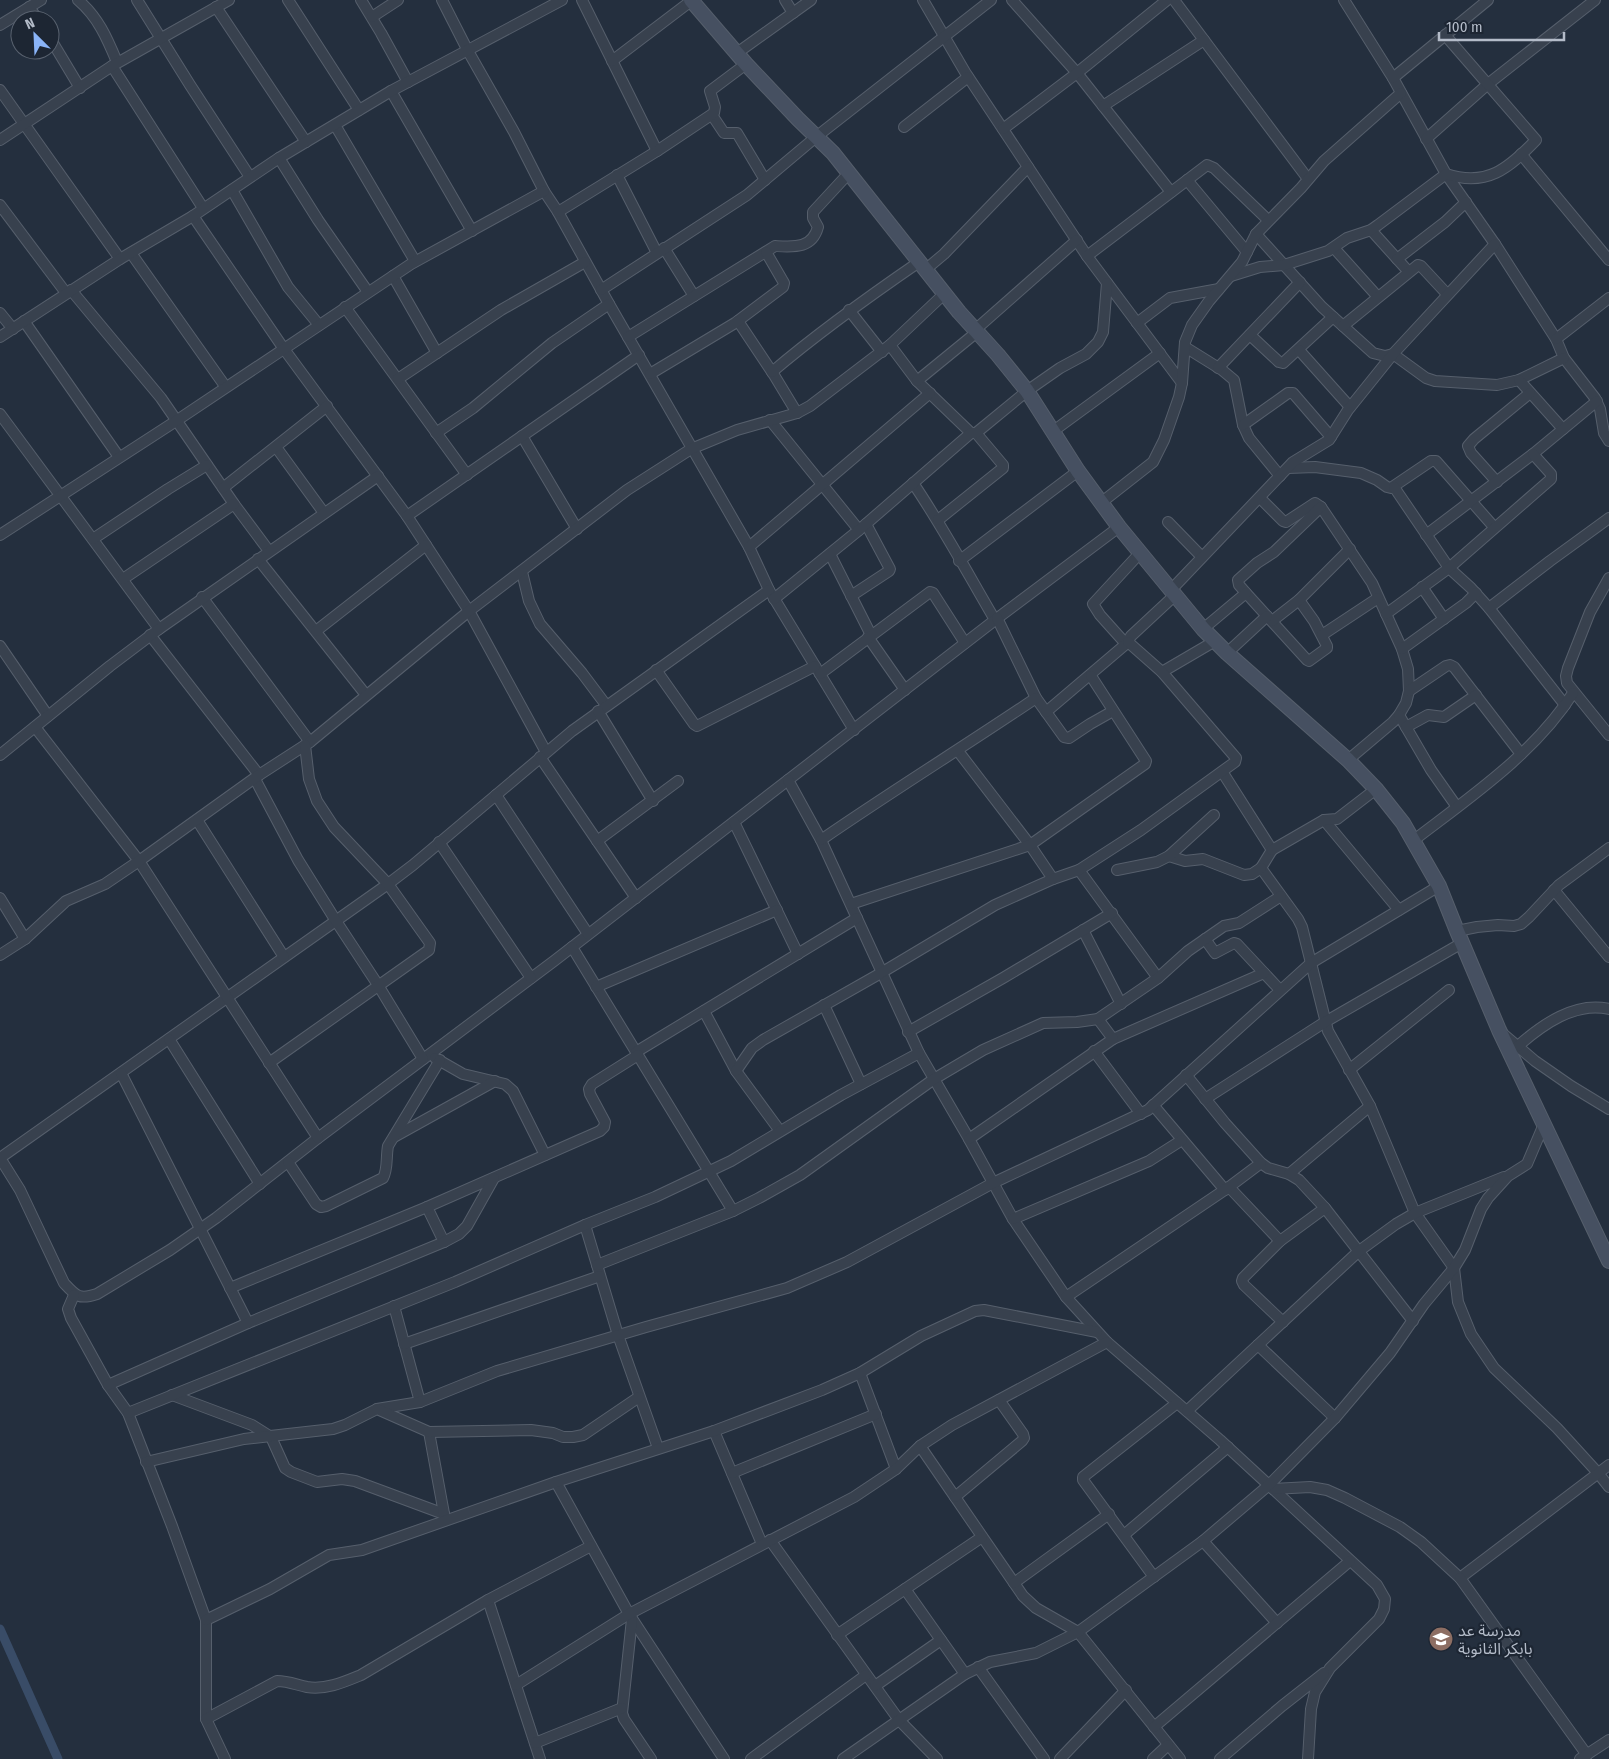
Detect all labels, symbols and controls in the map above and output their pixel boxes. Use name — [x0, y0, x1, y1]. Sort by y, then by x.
north arrow — [10, 10, 60, 60]
scale bar — [1439, 10, 1564, 42]
text: N — [23, 14, 37, 33]
text: 100 m — [1446, 18, 1483, 36]
place label: مدرسة عد بابكر الثانوية — [1458, 1621, 1533, 1658]
school or university icon: مدرسة عد بابكر الثانوية — [1428, 1626, 1454, 1652]

